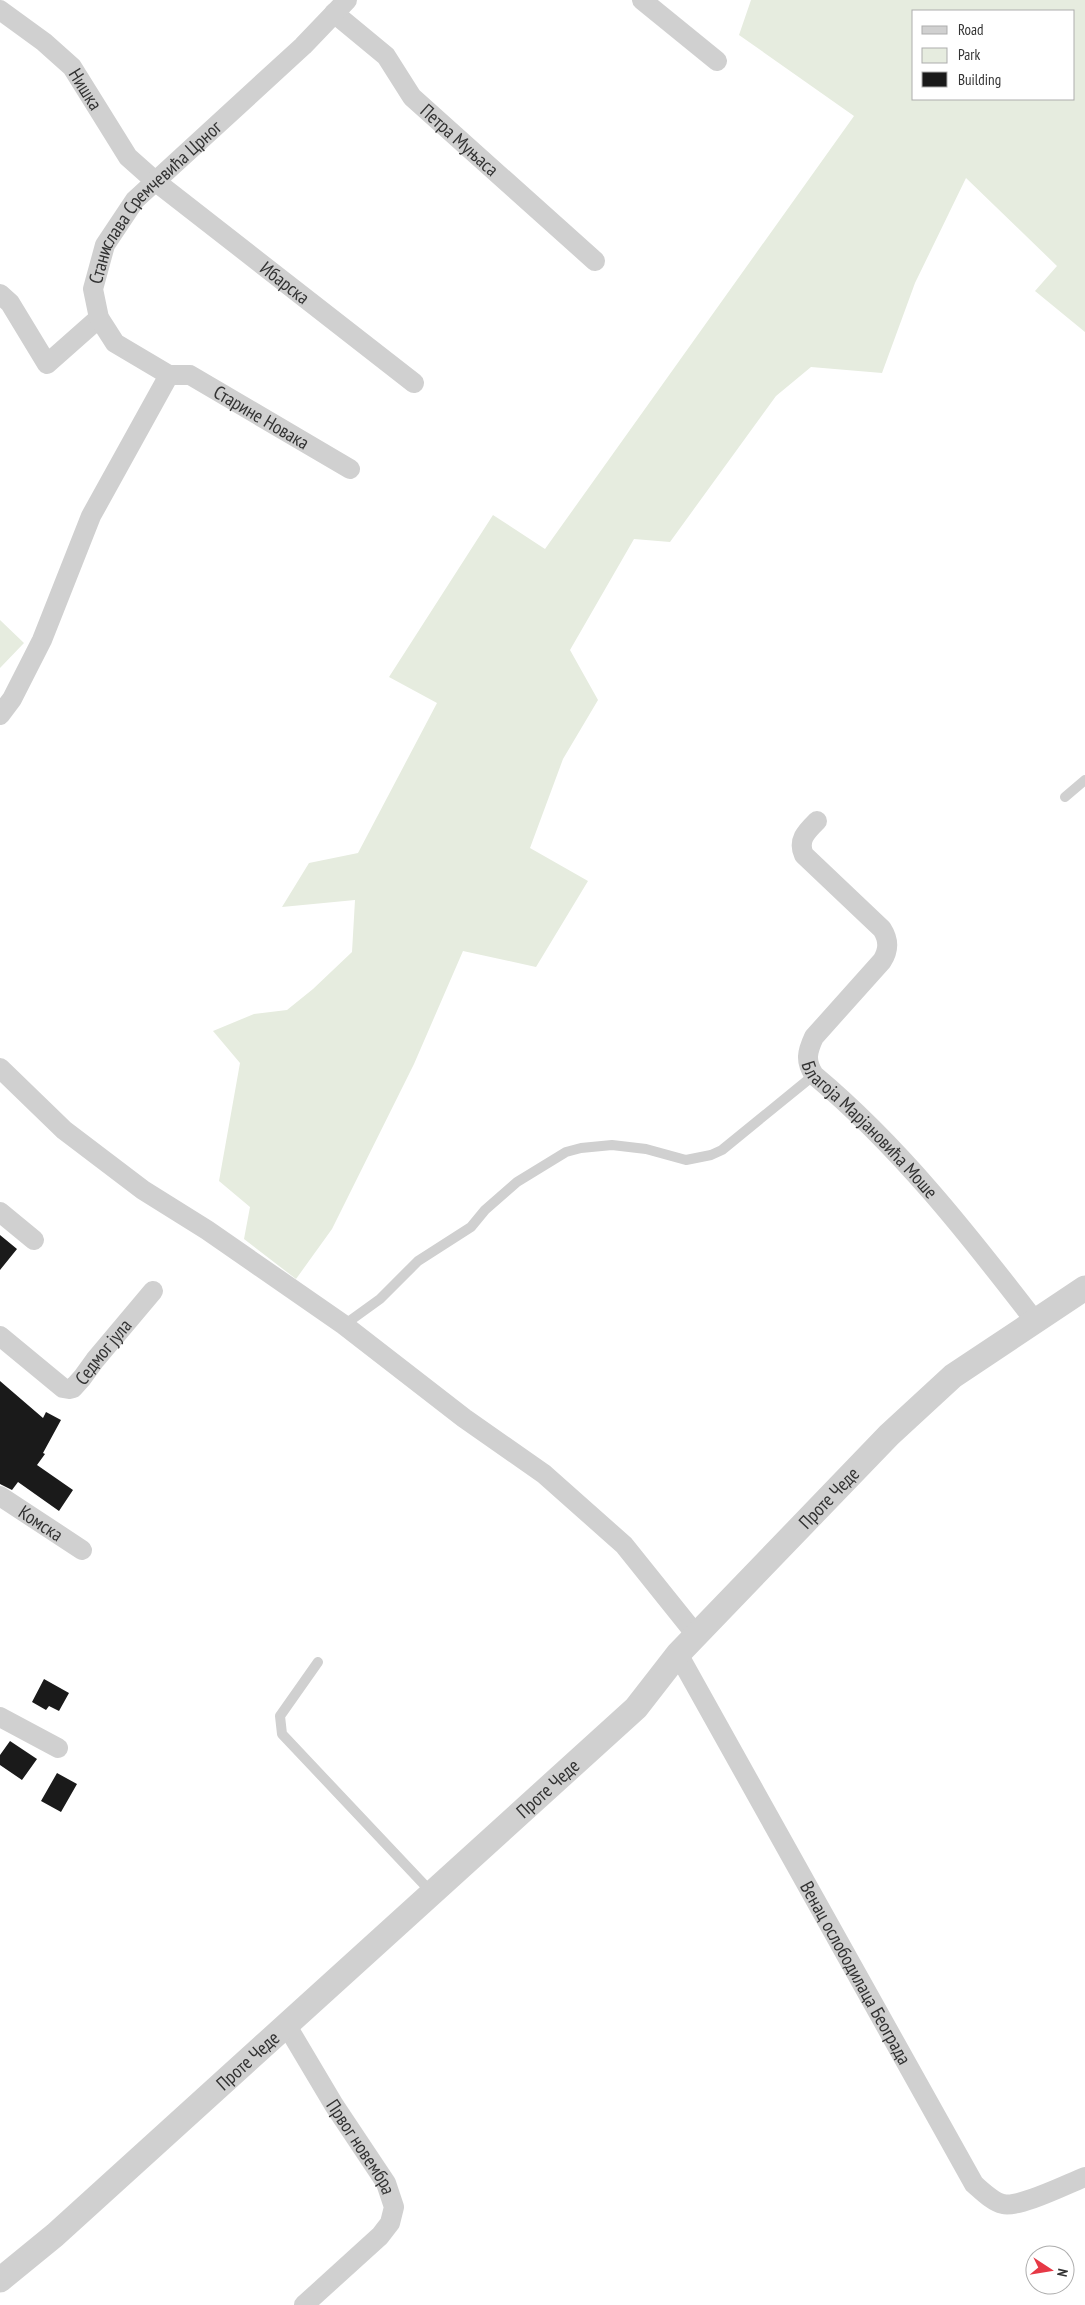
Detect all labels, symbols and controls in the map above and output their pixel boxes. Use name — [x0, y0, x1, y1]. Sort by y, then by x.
legend — [912, 10, 1075, 100]
text: Road — [958, 20, 984, 39]
text: Park — [958, 45, 980, 64]
street label: Нишка — [64, 64, 108, 114]
text: Building — [958, 70, 1001, 89]
street label: Петра Муњаса — [416, 98, 504, 181]
street label: Станислава Сремчевића Црног — [83, 115, 227, 286]
street label: Ибарска — [256, 256, 315, 309]
street label: Старине Новака — [209, 380, 314, 454]
street label: Благоја Марјановића Моше — [797, 1058, 943, 1203]
street label: Седмог јула — [70, 1314, 137, 1390]
street label: Проте Чеде — [793, 1461, 864, 1534]
street label: Комска — [14, 1500, 68, 1546]
street label: Проте Чеде — [511, 1753, 584, 1823]
street label: Венац ослободилаца Београда — [795, 1877, 917, 2069]
street label: Проте Чеде — [211, 2026, 284, 2095]
street label: Првог новембра — [321, 2095, 401, 2197]
north arrow — [1025, 2245, 1075, 2295]
text: N — [1053, 2267, 1072, 2278]

